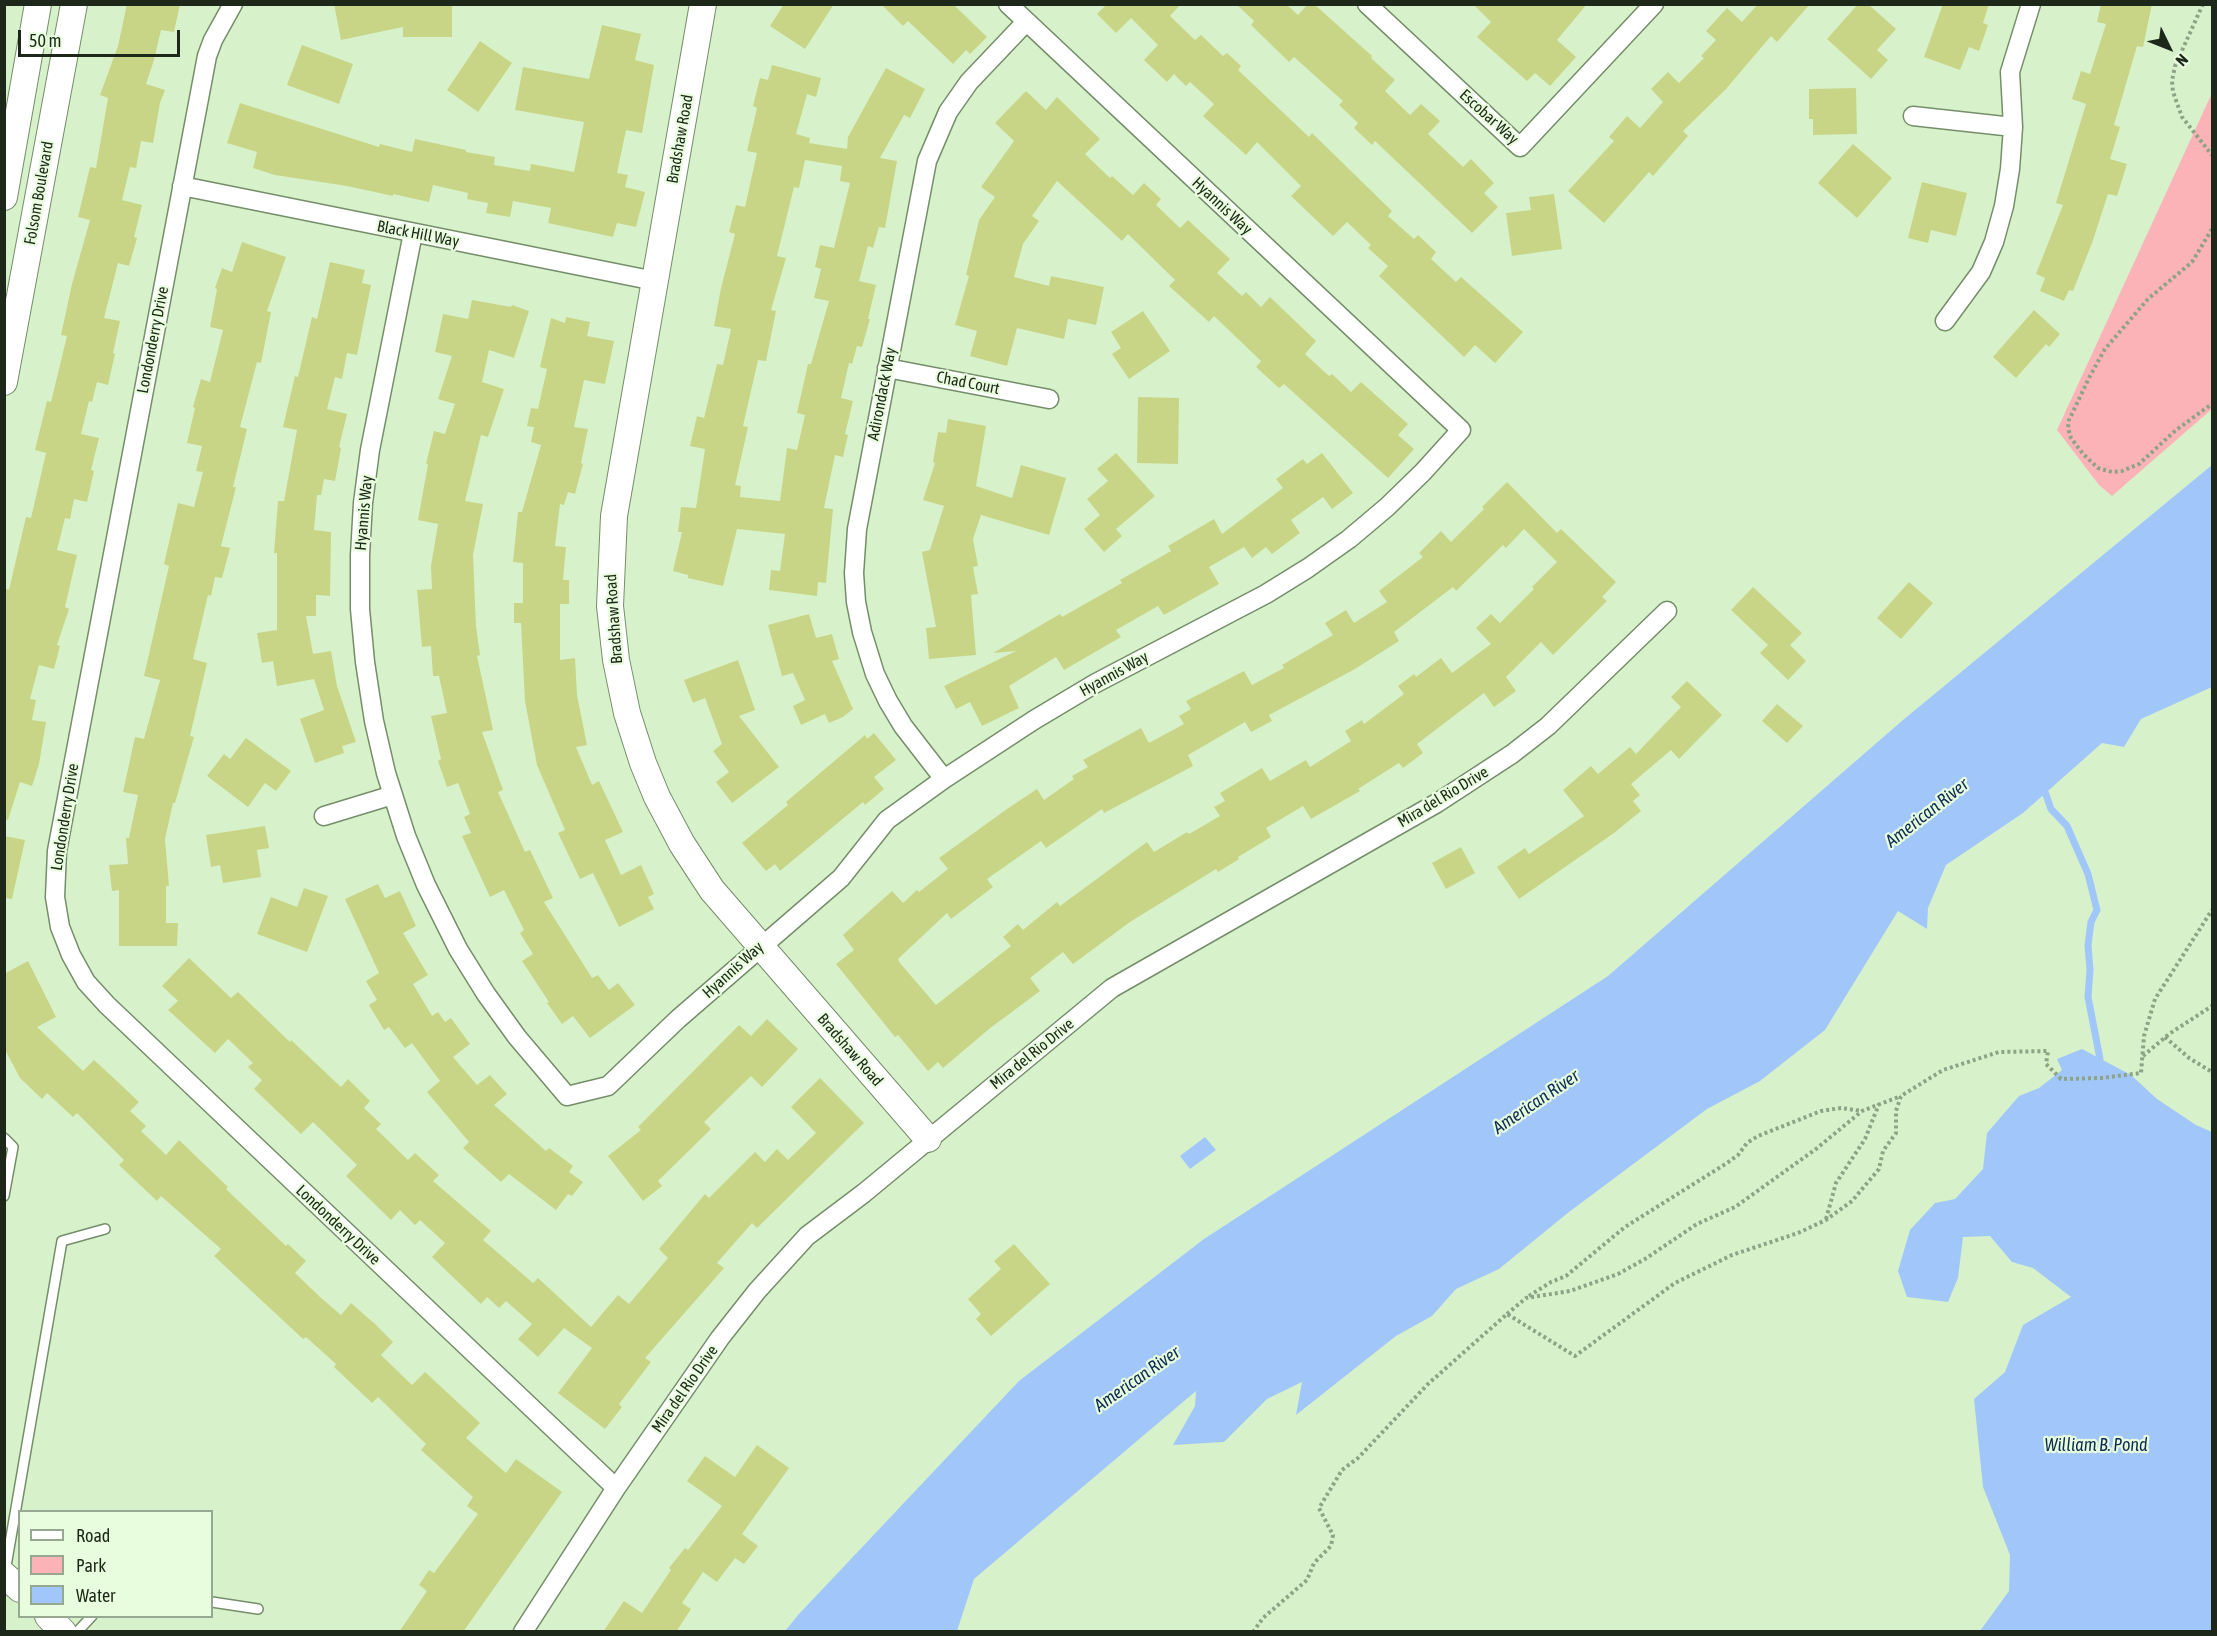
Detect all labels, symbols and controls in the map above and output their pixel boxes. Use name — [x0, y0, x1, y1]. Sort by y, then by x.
scale bar — [21, 18, 183, 56]
north arrow — [2139, 18, 2199, 78]
text: 50 m — [29, 30, 61, 51]
text: N — [2172, 51, 2192, 70]
street label: Escobar Way — [1455, 85, 1523, 149]
street label: Bradshaw Road — [663, 93, 697, 185]
street label: Folsom Boulevard — [20, 140, 58, 246]
street label: Hyannis Way — [1188, 173, 1256, 239]
street label: Black Hill Way — [375, 217, 461, 251]
street label: Londonderry Drive — [133, 285, 173, 395]
street label: Adirondack Way — [864, 346, 900, 442]
street label: Chad Court — [935, 367, 1001, 399]
street label: Hyannis Way — [351, 475, 377, 551]
street label: Bradshaw Road — [601, 573, 627, 665]
street label: Hyannis Way — [1076, 647, 1152, 701]
street label: Londonderry Drive — [47, 762, 83, 872]
street label: Mira del Rio Drive — [1394, 762, 1492, 832]
water label: American River — [1881, 774, 1973, 852]
street label: Hyannis Way — [699, 938, 767, 1002]
street label: Bradshaw Road — [813, 1010, 887, 1090]
street label: Mira del Rio Drive — [986, 1014, 1078, 1094]
water label: American River — [1489, 1065, 1583, 1139]
street label: Londonderry Drive — [292, 1181, 384, 1269]
street label: Mira del Rio Drive — [648, 1342, 722, 1436]
water label: American River — [1090, 1342, 1184, 1416]
water label: William B. Pond — [2044, 1434, 2148, 1456]
legend — [18, 1510, 213, 1618]
text: Road — [76, 1525, 110, 1546]
text: Park — [76, 1555, 106, 1576]
text: Water — [76, 1585, 115, 1606]

